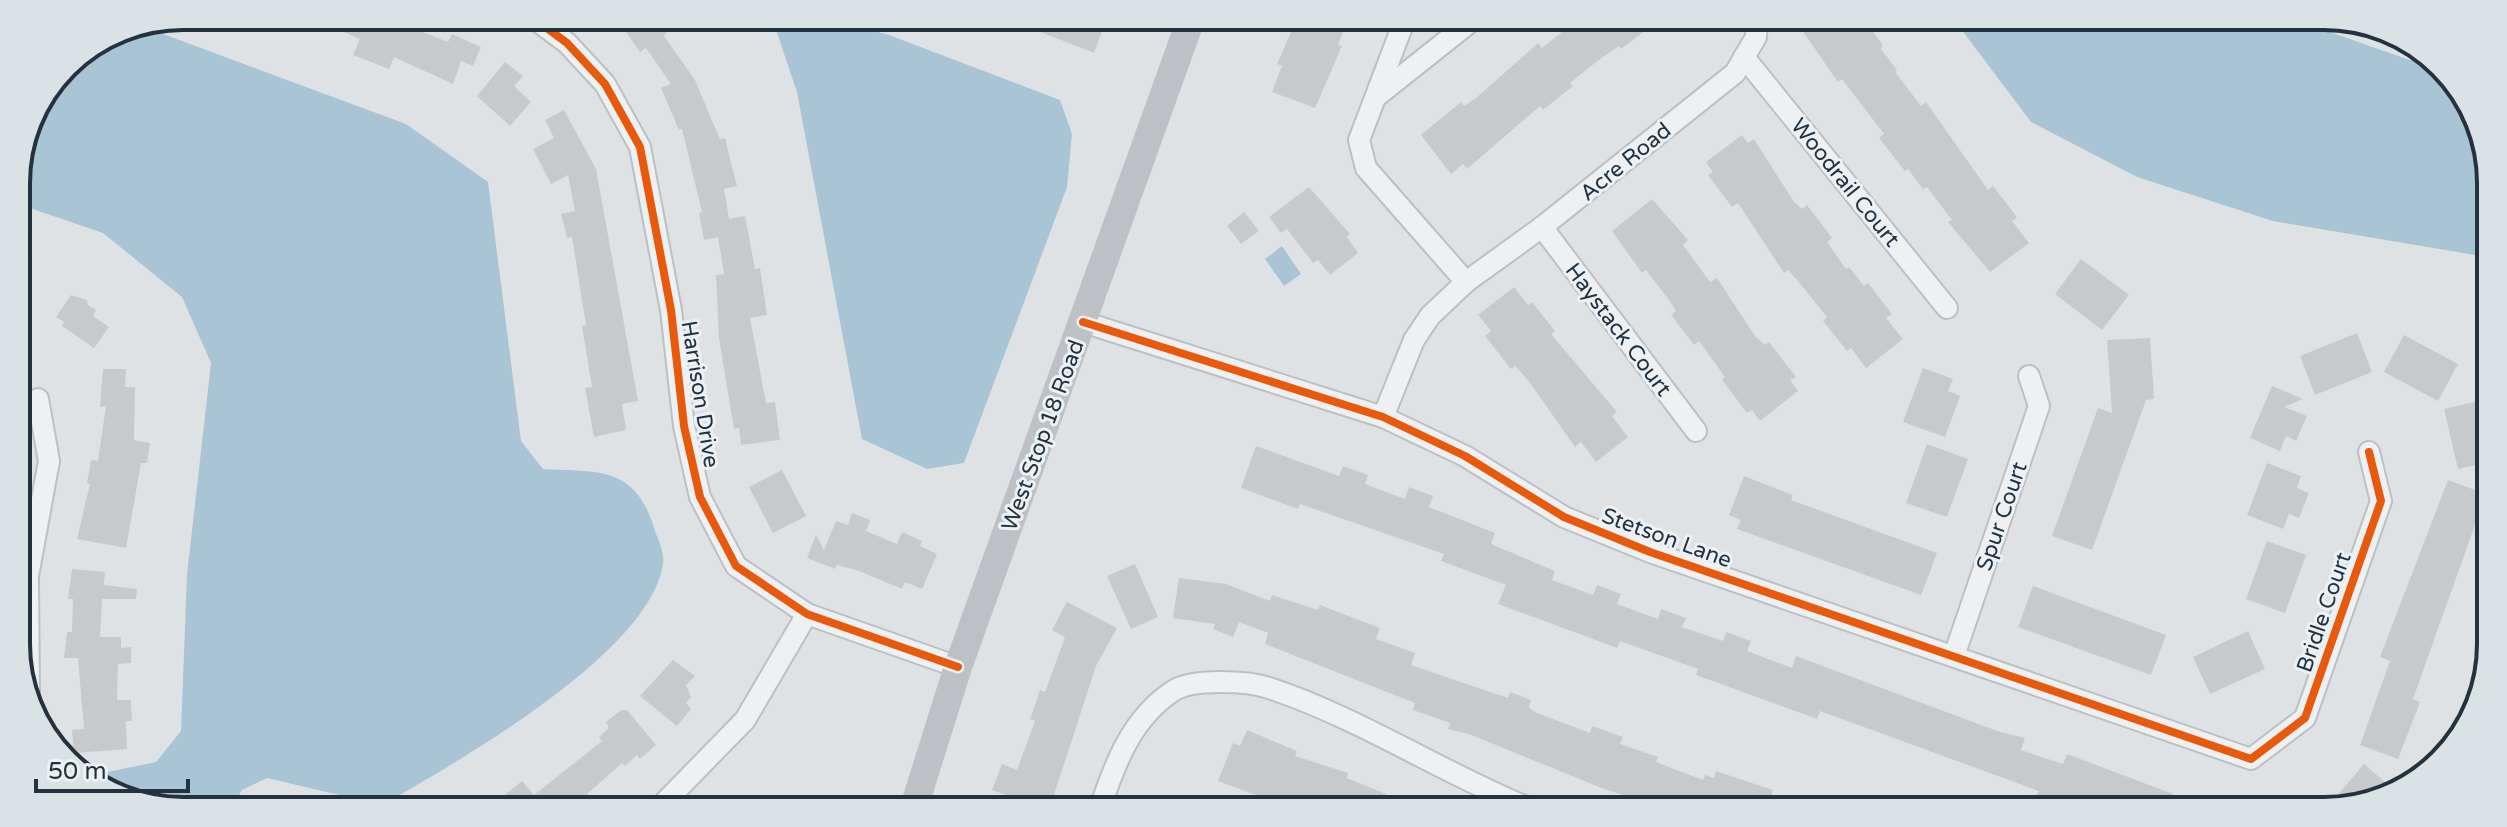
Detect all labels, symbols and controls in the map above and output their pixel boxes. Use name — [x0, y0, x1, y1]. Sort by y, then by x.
street label: Woodrail Court — [1785, 113, 1905, 252]
street label: Acre Road — [1575, 117, 1676, 206]
street label: Haystack Court — [1560, 258, 1677, 401]
street label: Harrison Drive — [676, 319, 724, 470]
street label: West Stop 18 Road — [996, 336, 1090, 534]
street label: Spur Court — [1971, 459, 2033, 574]
street label: Stetson Lane — [1598, 502, 1735, 573]
street label: Bridle Court — [2291, 549, 2357, 676]
scale bar — [36, 743, 188, 793]
text: 50 m — [48, 757, 106, 786]

